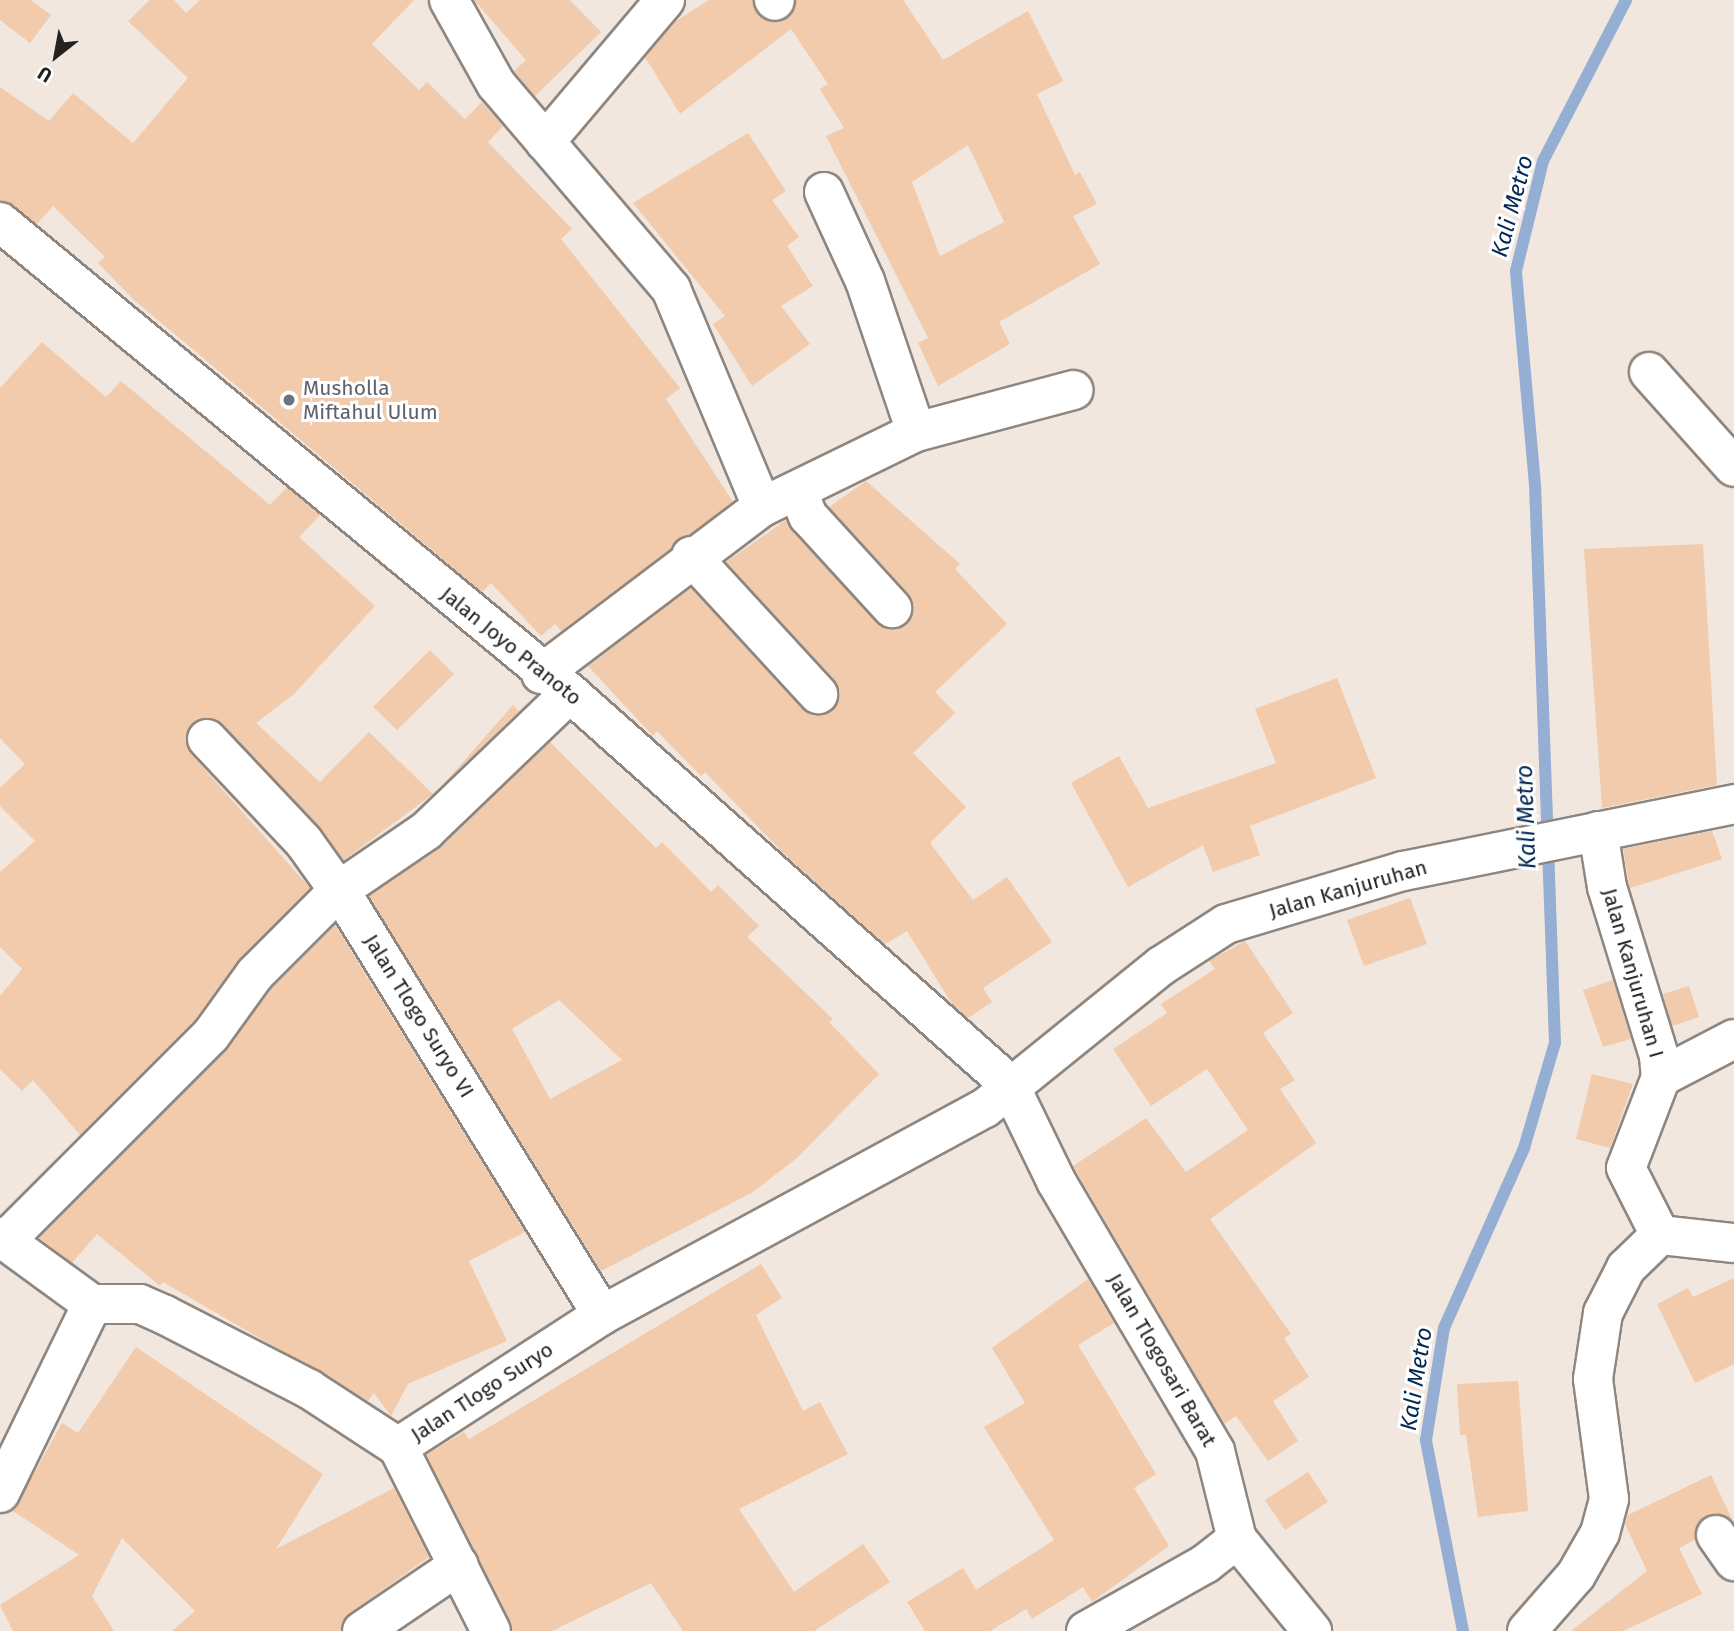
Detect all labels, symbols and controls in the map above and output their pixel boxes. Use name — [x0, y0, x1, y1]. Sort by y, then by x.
north arrow — [21, 21, 91, 91]
text: U — [34, 61, 56, 87]
water label: Kali Metro — [1485, 152, 1539, 260]
place label: Musholla Miftahul Ulum — [303, 375, 438, 425]
marker: Musholla Miftahul Ulum — [281, 392, 297, 408]
street label: Jalan Joyo Pranoto — [435, 581, 587, 711]
water label: Kali Metro — [1510, 764, 1542, 870]
street label: Jalan Kanjuruhan — [1266, 854, 1430, 924]
street label: Jalan Kanjuruhan I — [1597, 885, 1669, 1061]
street label: Jalan Tlogo Suryo VI — [358, 930, 480, 1102]
street label: Jalan Tlogosari Barat — [1102, 1269, 1222, 1451]
water label: Kali Metro — [1394, 1325, 1438, 1433]
street label: Jalan Tlogo Suryo — [406, 1337, 558, 1447]

